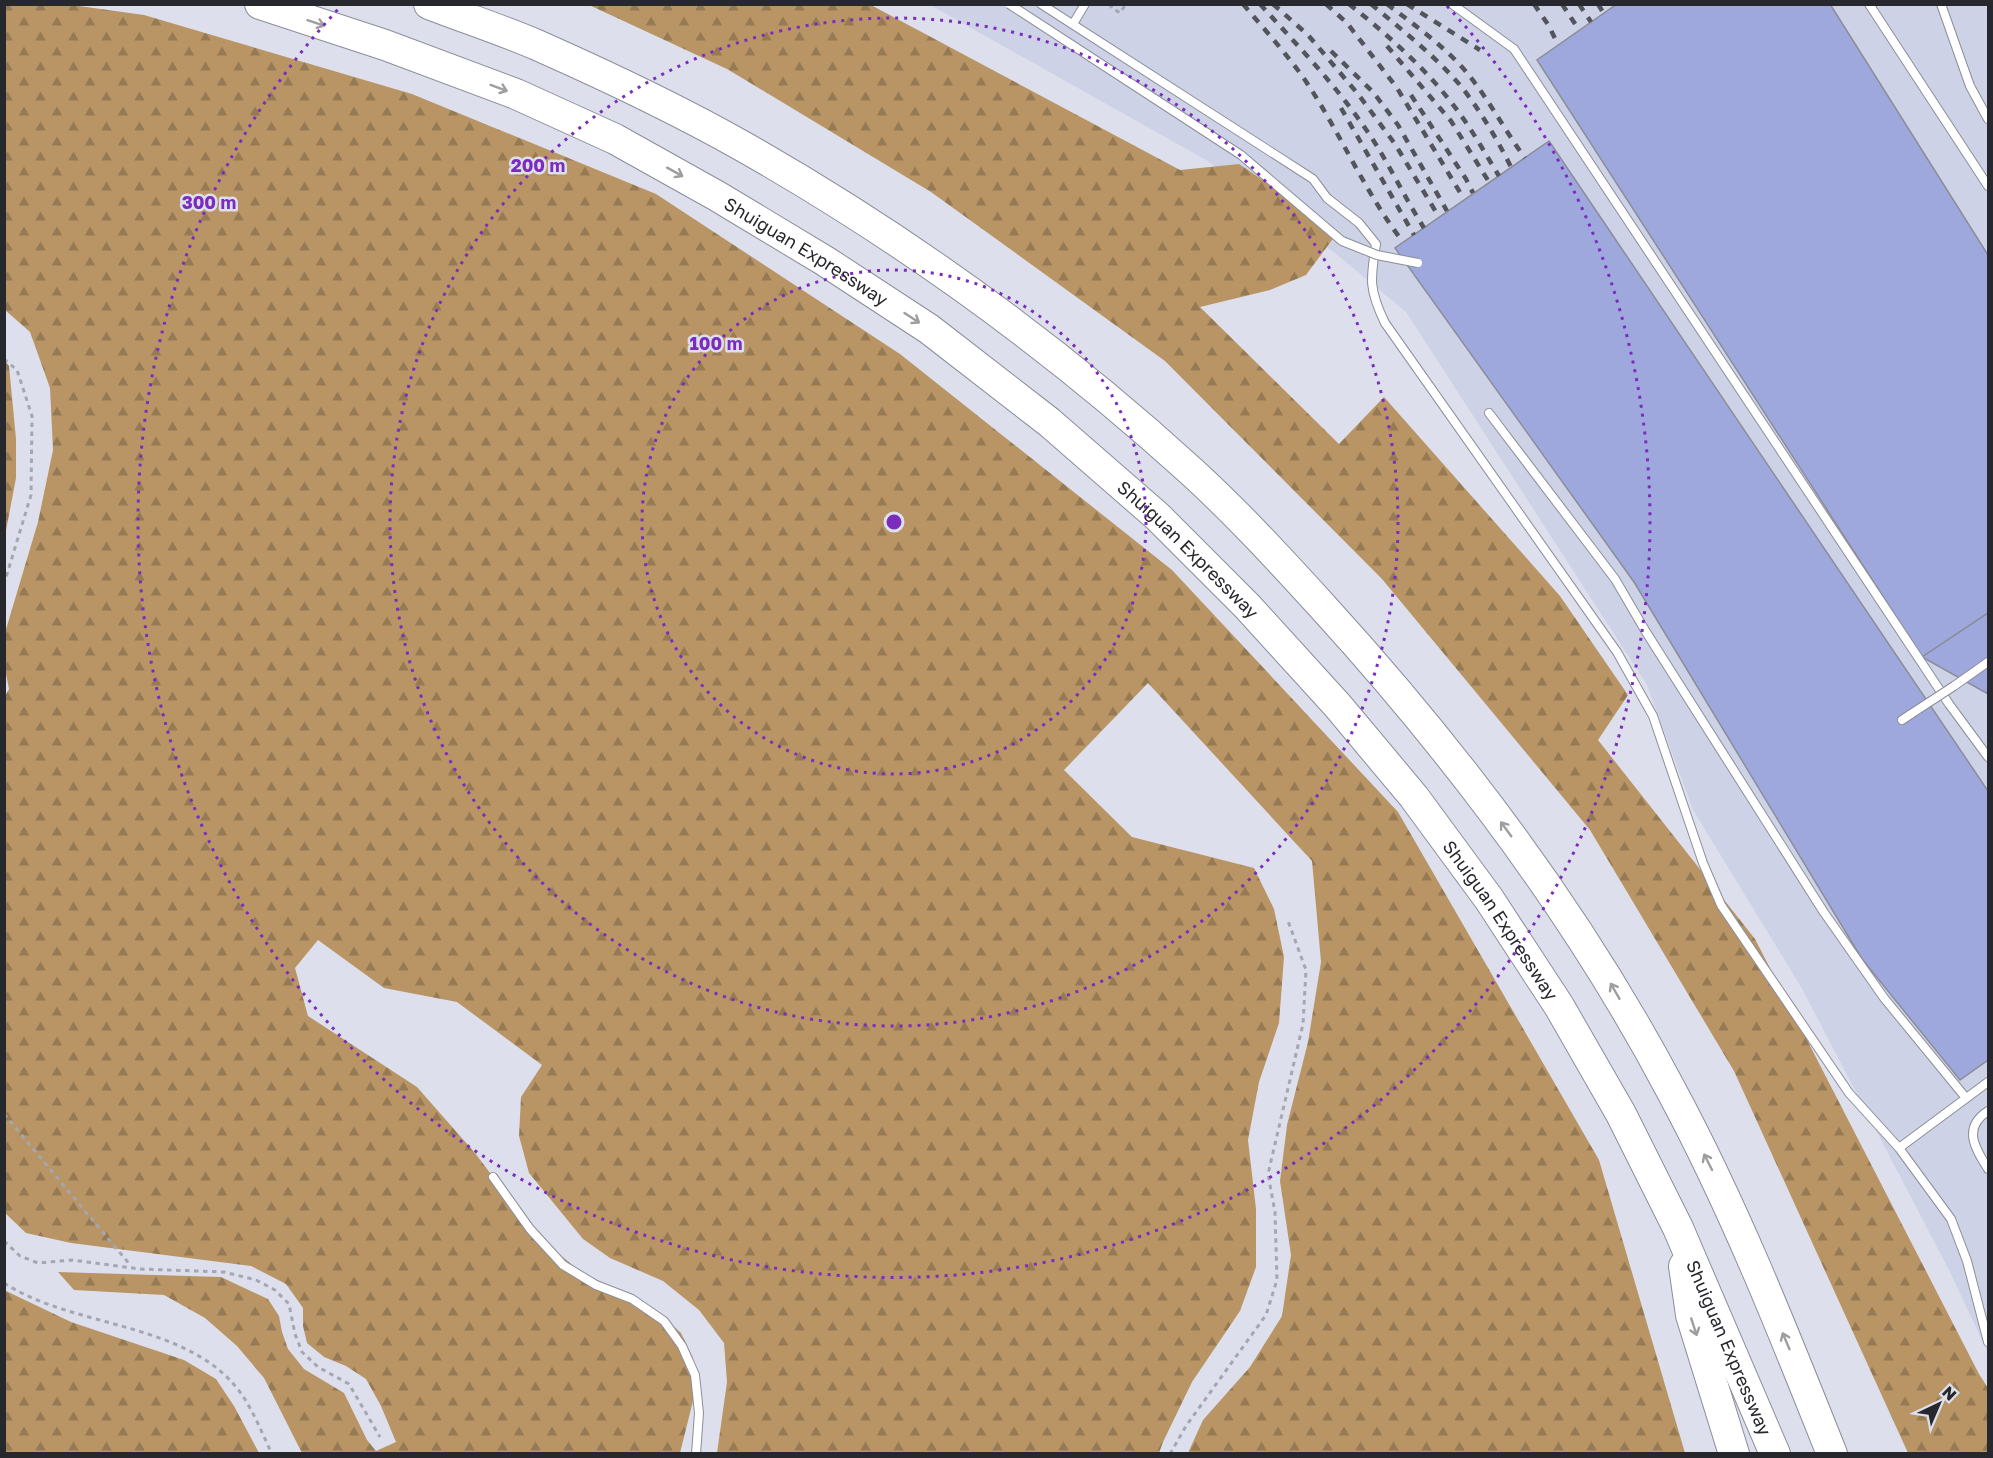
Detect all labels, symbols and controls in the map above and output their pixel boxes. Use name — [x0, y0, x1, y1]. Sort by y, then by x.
one-way arrow — [306, 18, 325, 29]
one-way arrow — [489, 83, 508, 94]
text: 200 m — [511, 154, 565, 176]
one-way arrow — [666, 166, 683, 178]
text: 300 m — [182, 191, 236, 213]
street label: Shuiguan Expressway — [721, 192, 892, 310]
one-way arrow — [904, 312, 921, 325]
text: 100 m — [690, 332, 742, 354]
street label: Shuiguan Expressway — [1113, 476, 1264, 623]
centre of rings — [884, 512, 904, 532]
one-way arrow — [1500, 822, 1512, 838]
street label: Shuiguan Expressway — [1439, 836, 1563, 1004]
one-way arrow — [1609, 983, 1621, 1000]
one-way arrow — [1701, 1154, 1713, 1172]
street label: Shuiguan Expressway — [1682, 1257, 1777, 1439]
one-way arrow — [1689, 1317, 1700, 1336]
one-way arrow — [1780, 1332, 1791, 1351]
north arrow — [1909, 1374, 1969, 1434]
text: N — [1938, 1382, 1961, 1405]

